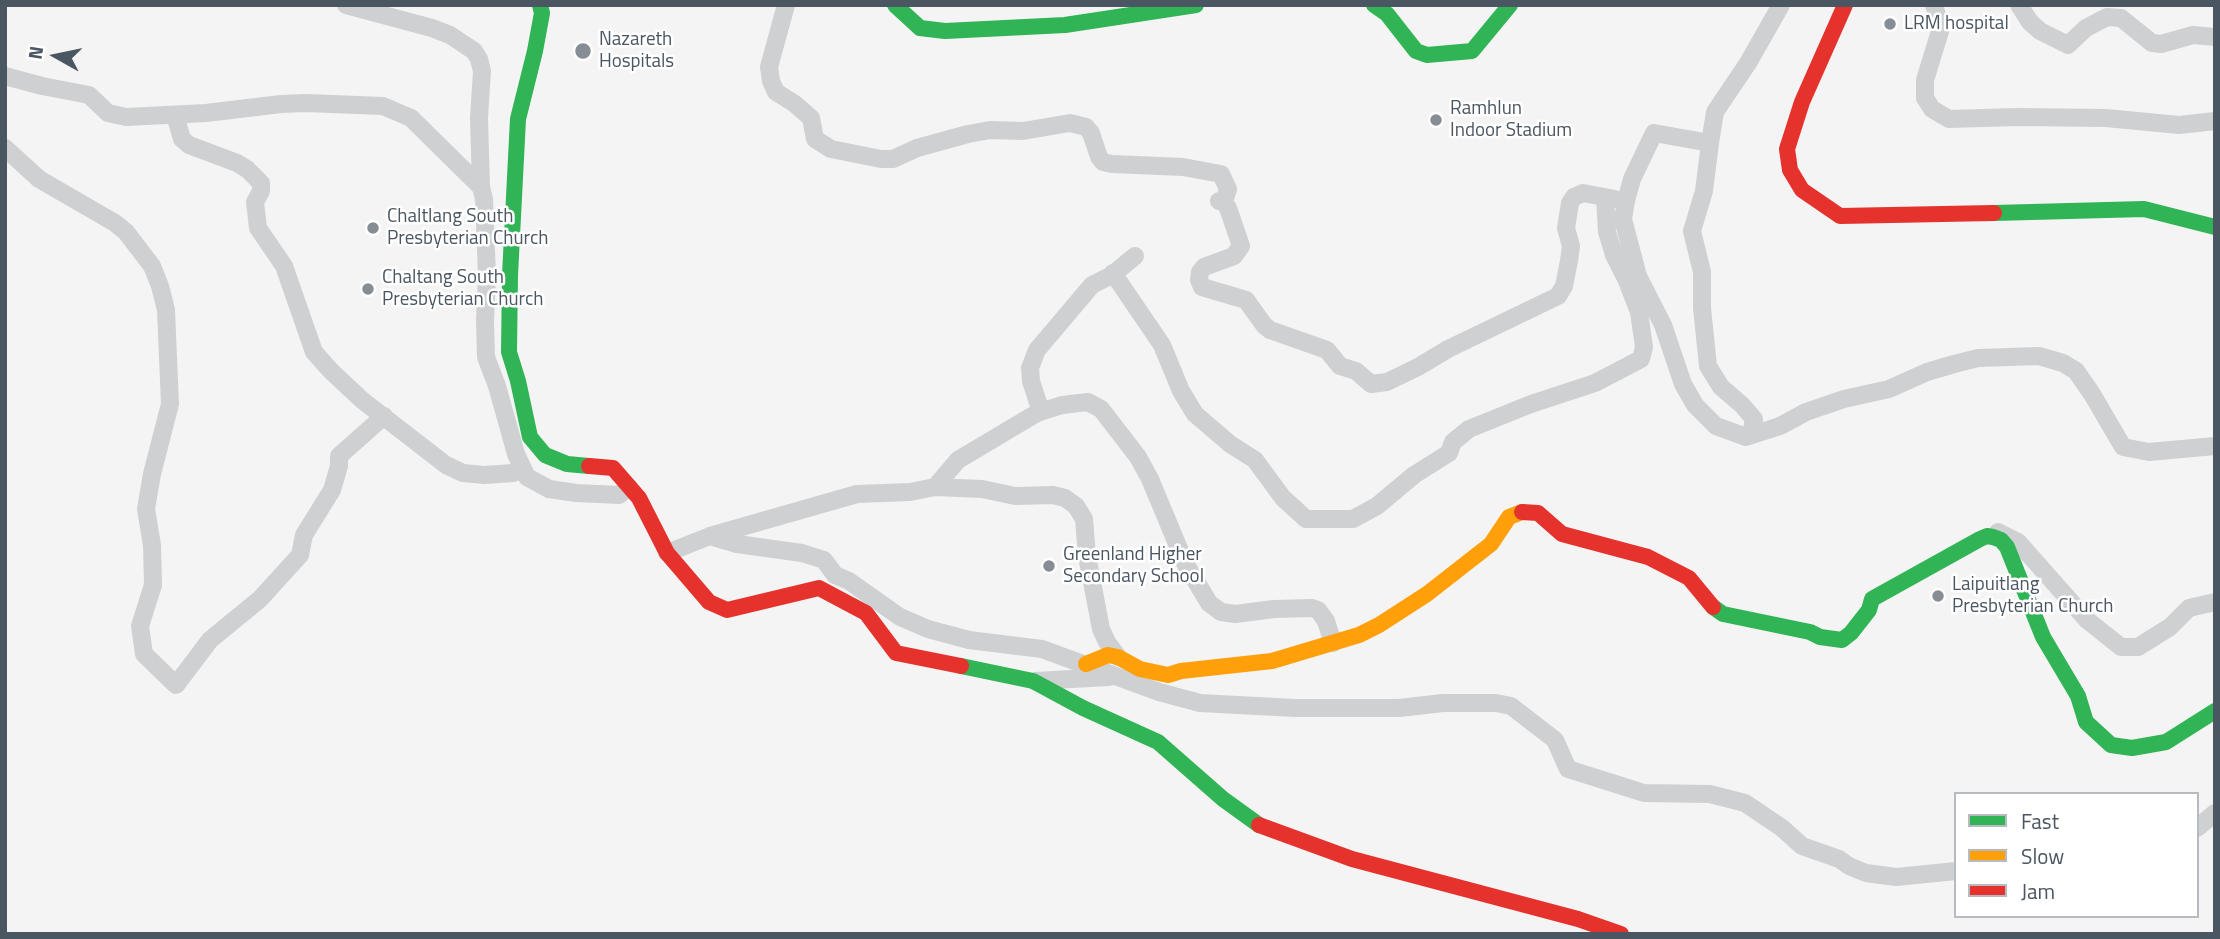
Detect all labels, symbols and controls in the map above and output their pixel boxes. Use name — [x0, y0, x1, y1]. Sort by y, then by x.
place label: LRM hospital — [1904, 13, 2009, 35]
marker: LRM hospital — [1882, 16, 1898, 32]
north arrow — [21, 21, 91, 91]
place label: Nazareth Hospitals — [599, 29, 674, 73]
marker: Nazareth Hospitals — [573, 41, 593, 61]
text: N — [19, 44, 50, 61]
place label: Ramhlun Indoor Stadium — [1450, 98, 1572, 142]
marker: Ramhlun Indoor Stadium — [1428, 112, 1444, 128]
place label: Chaltlang South Presbyterian Church — [387, 206, 548, 250]
marker: Chaltlang South Presbyterian Church — [365, 220, 381, 236]
place label: Chaltang South Presbyterian Church — [382, 267, 543, 311]
marker: Chaltang South Presbyterian Church — [360, 281, 376, 297]
place label: Greenland Higher Secondary School — [1063, 544, 1204, 588]
marker: Greenland Higher Secondary School — [1041, 558, 1057, 574]
place label: Laipuitlang Presbyterian Church — [1952, 574, 2113, 618]
marker: Laipuitlang Presbyterian Church — [1930, 588, 1946, 604]
legend — [1954, 792, 2199, 918]
text: Fast — [2021, 805, 2059, 837]
text: Slow — [2021, 840, 2064, 872]
text: Jam — [2021, 875, 2055, 907]

